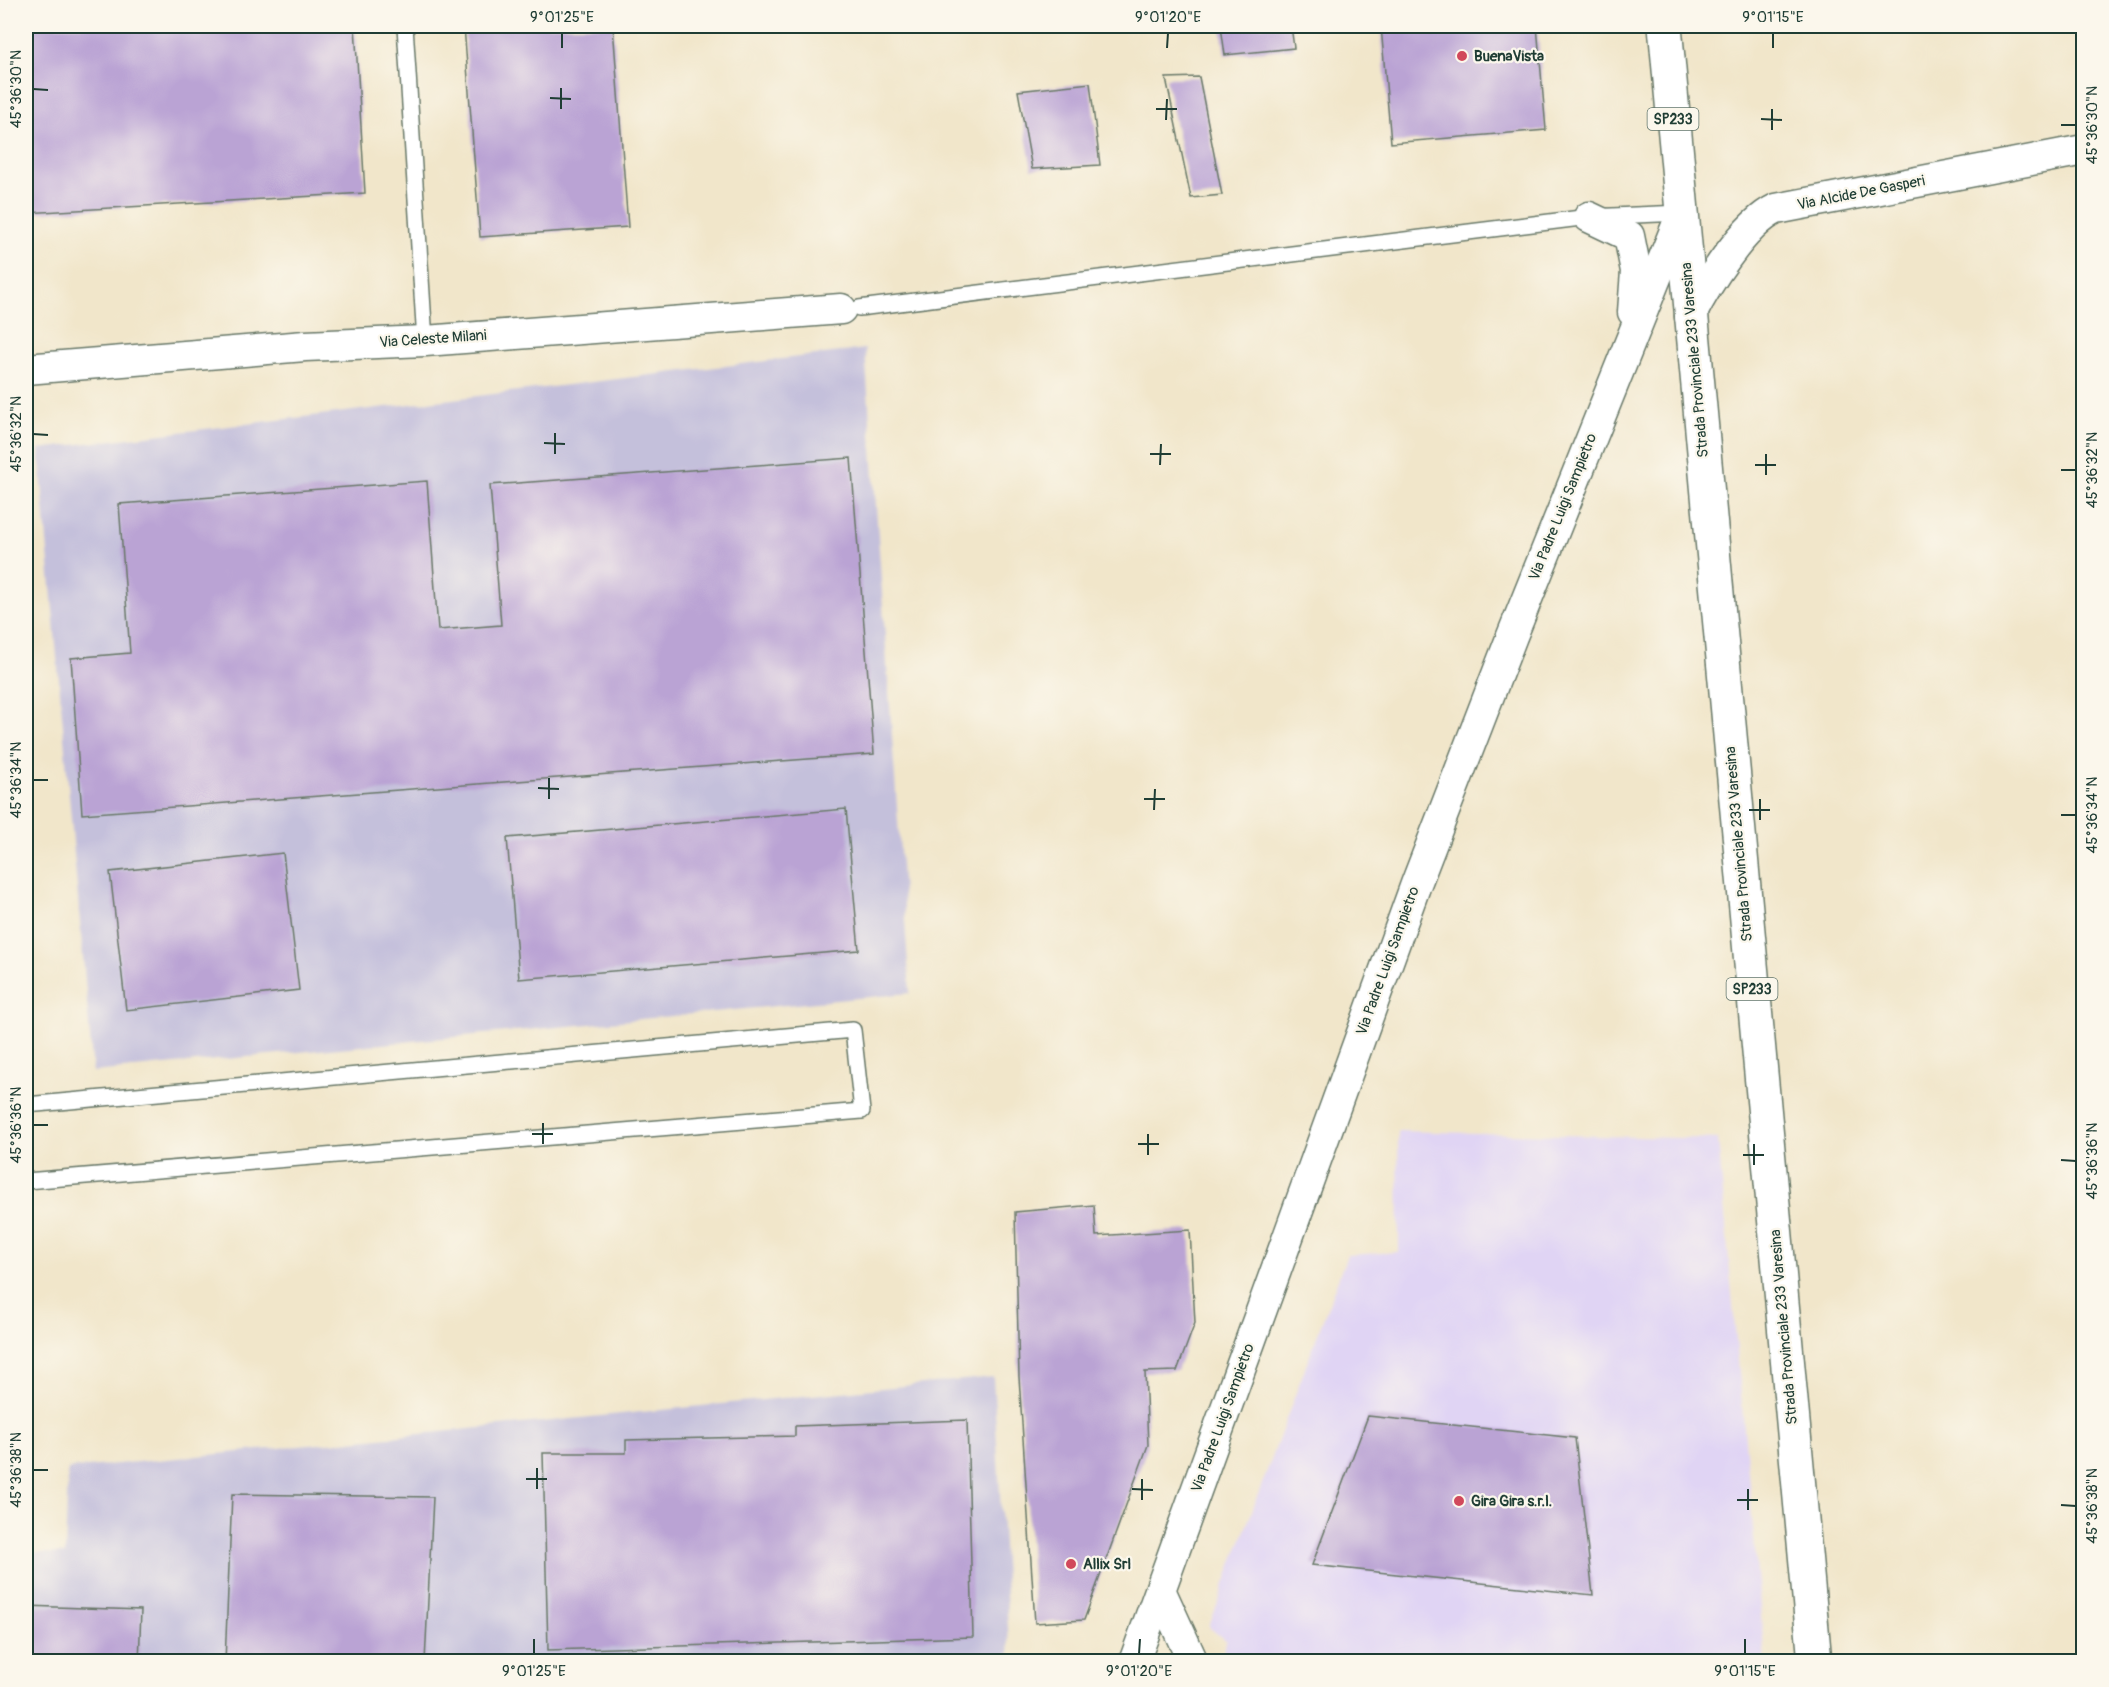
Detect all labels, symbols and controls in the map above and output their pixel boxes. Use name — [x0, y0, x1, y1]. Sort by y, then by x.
text: 9°01'25"E — [530, 8, 594, 27]
text: 9°01'20"E — [1135, 8, 1201, 27]
text: 9°01'15"E — [1742, 8, 1804, 27]
place label: BuenaVista — [1474, 47, 1544, 66]
marker: BuenaVista — [1455, 49, 1469, 63]
text: 45°36'30"N — [7, 50, 26, 128]
text: 45°36'30"N — [2083, 86, 2102, 164]
road number: SP233 — [1648, 108, 1698, 130]
street label: Via Alcide De Gasperi — [1795, 171, 1927, 215]
street label: Strada Provinciale 233 Varesina — [1677, 261, 1713, 458]
street label: Via Celeste Milani — [379, 326, 488, 352]
text: 45°36'32"N — [7, 396, 26, 472]
street label: Via Padre Luigi Sampietro — [1525, 431, 1601, 583]
text: 45°36'32"N — [2083, 432, 2102, 508]
text: 45°36'34"N — [7, 742, 26, 818]
street label: Strada Provinciale 233 Varesina — [1721, 745, 1757, 942]
text: 45°36'34"N — [2083, 777, 2102, 853]
street label: Via Padre Luigi Sampietro — [1352, 884, 1424, 1038]
road number: SP233 — [1726, 978, 1778, 1000]
text: 45°36'36"N — [7, 1087, 26, 1163]
text: 45°36'36"N — [2083, 1123, 2102, 1199]
street label: Strada Provinciale 233 Varesina — [1766, 1228, 1802, 1425]
street label: Via Padre Luigi Sampietro — [1187, 1341, 1259, 1495]
text: 45°36'38"N — [7, 1432, 26, 1508]
text: 45°36'38"N — [2083, 1468, 2102, 1544]
place label: Gira Gira s.r.l. — [1471, 1492, 1552, 1511]
marker: Gira Gira s.r.l. — [1452, 1494, 1466, 1508]
place label: Allix Srl — [1083, 1555, 1131, 1574]
marker: Allix Srl — [1064, 1557, 1078, 1571]
text: 9°01'25"E — [502, 1662, 566, 1681]
text: 9°01'20"E — [1106, 1662, 1172, 1681]
text: 9°01'15"E — [1714, 1662, 1776, 1681]

